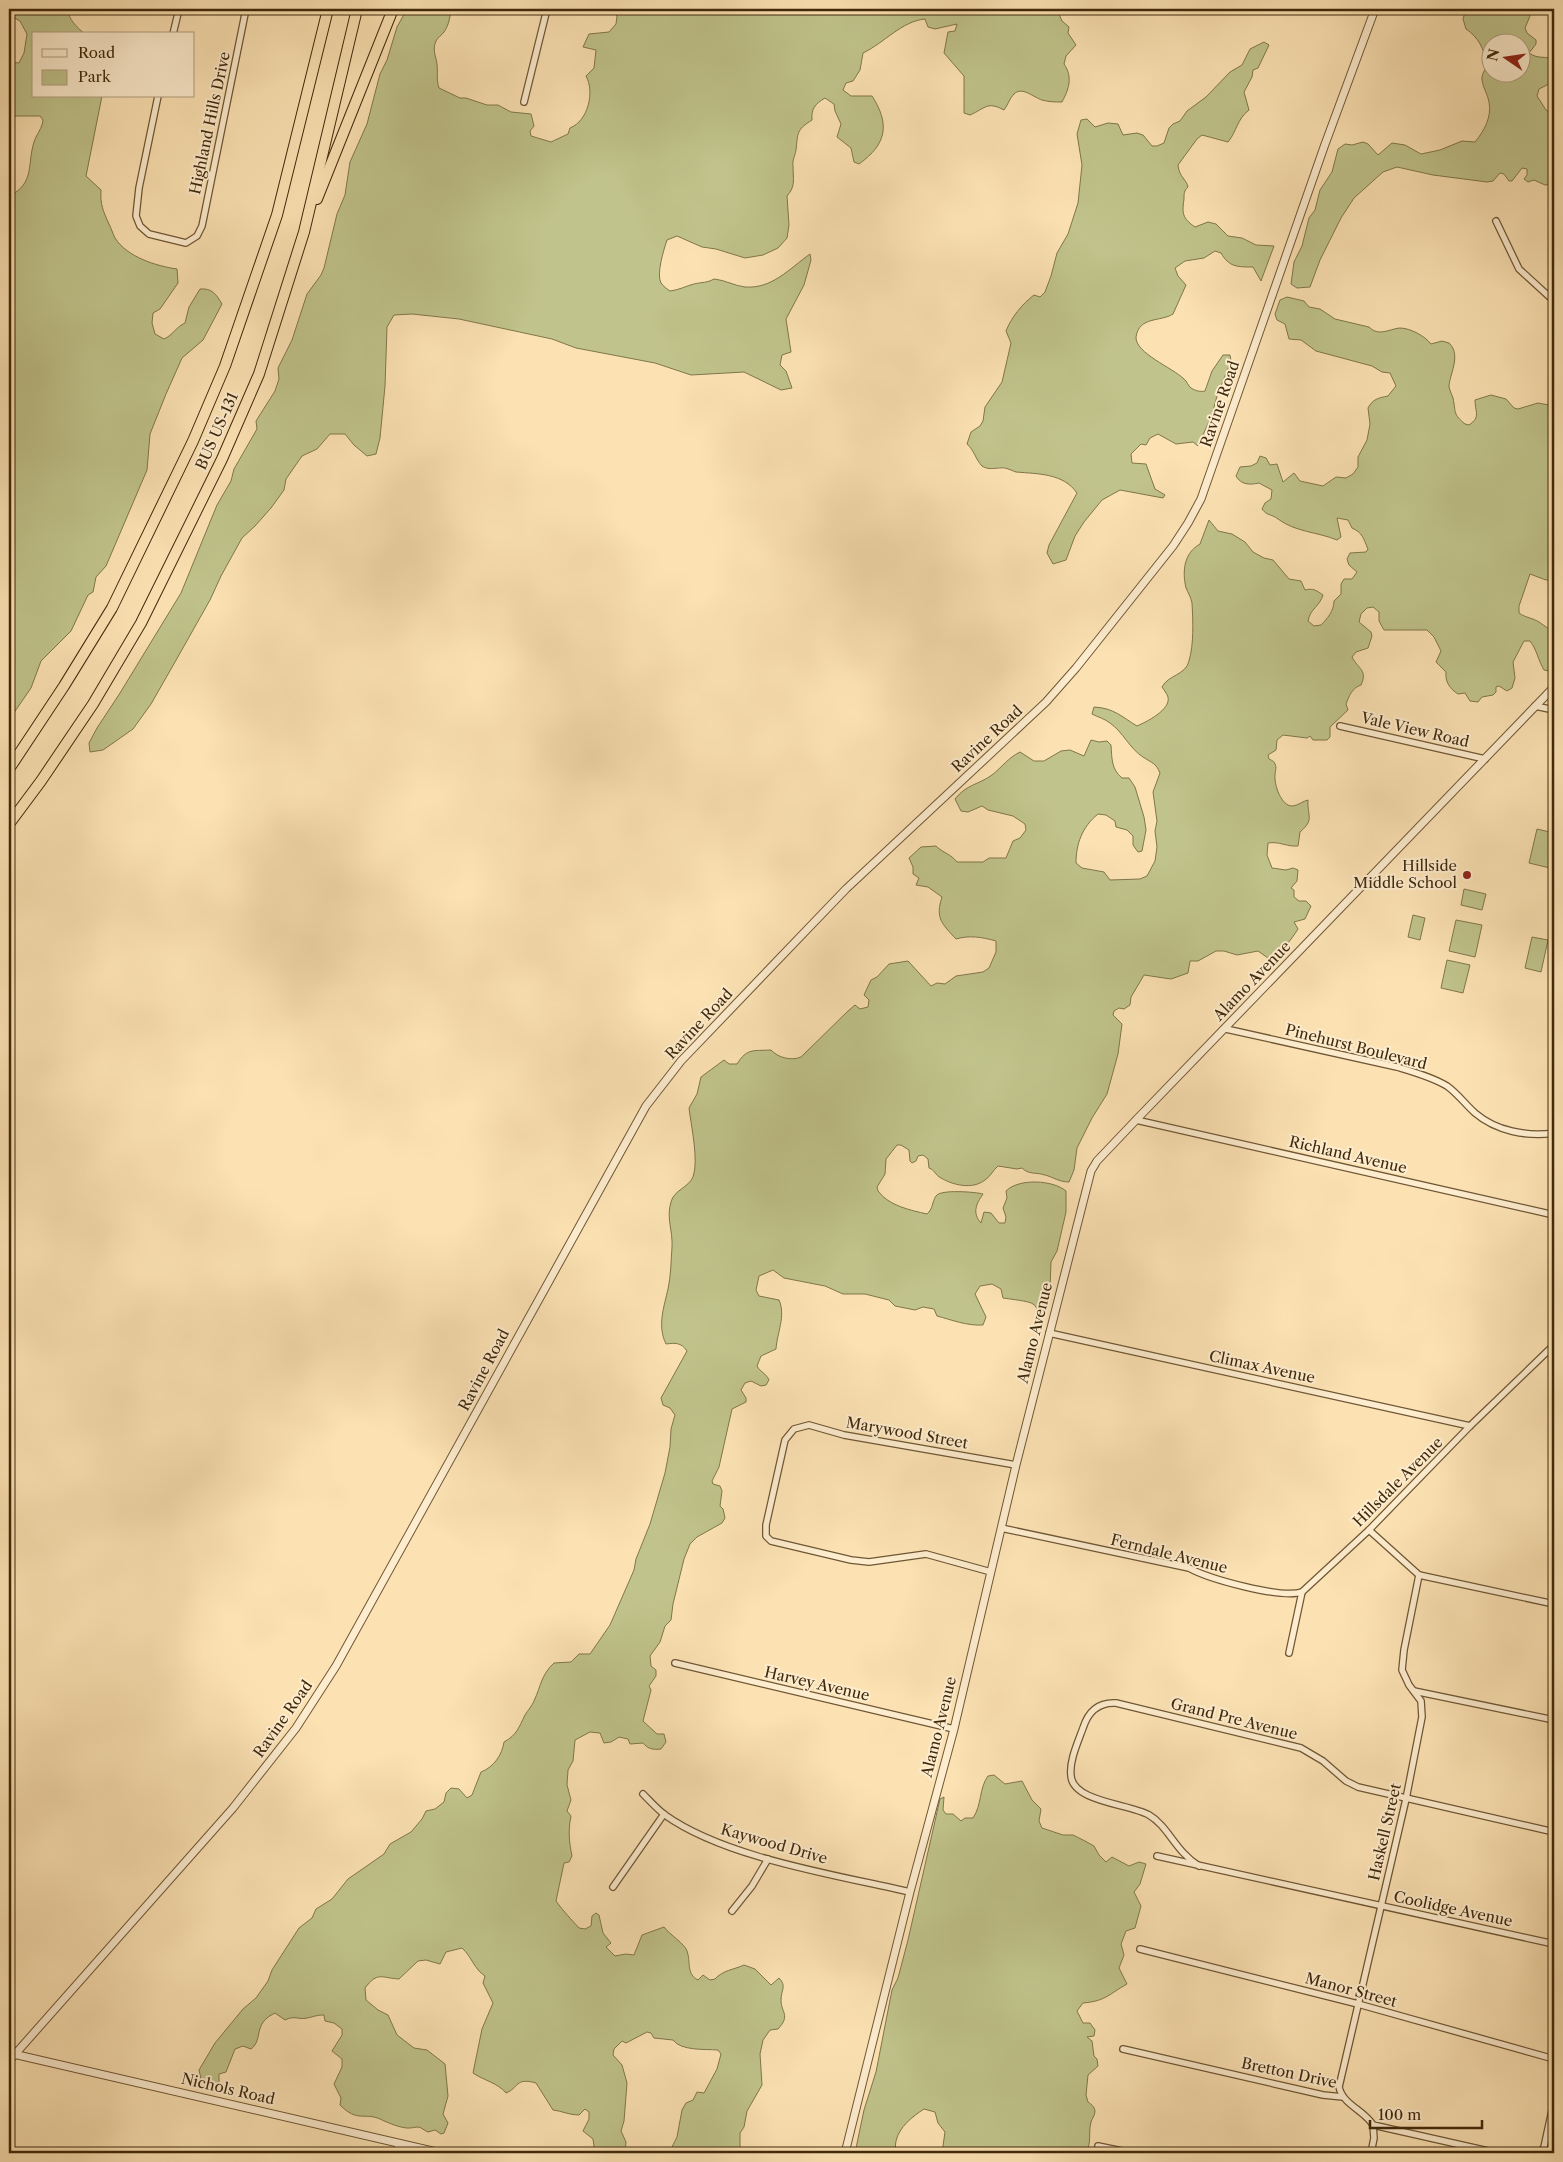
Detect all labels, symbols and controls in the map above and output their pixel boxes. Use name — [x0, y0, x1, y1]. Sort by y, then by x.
legend — [32, 32, 195, 98]
north arrow — [1480, 32, 1530, 82]
text: Road — [78, 43, 115, 62]
text: N — [1483, 47, 1503, 63]
street label: Highland Hills Drive — [185, 50, 234, 196]
text: Park — [78, 67, 112, 86]
street label: Ravine Road — [1196, 358, 1243, 450]
street label: BUS US-131 — [191, 388, 242, 473]
street label: Ravine Road — [947, 701, 1026, 776]
street label: Vale View Road — [1358, 708, 1471, 751]
place label: Hillside Middle School — [1353, 856, 1458, 892]
marker: Hillside Middle School — [1461, 869, 1473, 881]
street label: Alamo Avenue — [1208, 937, 1294, 1025]
street label: Ravine Road — [661, 984, 736, 1063]
street label: Pinehurst Boulevard — [1283, 1020, 1429, 1073]
street label: Richland Avenue — [1287, 1132, 1409, 1177]
street label: Alamo Avenue — [1013, 1280, 1056, 1386]
street label: Ravine Road — [454, 1326, 513, 1414]
street label: Climax Avenue — [1207, 1346, 1317, 1387]
street label: Marywood Street — [845, 1412, 970, 1453]
street label: Hillsdale Avenue — [1349, 1433, 1447, 1531]
street label: Ferndale Avenue — [1109, 1530, 1230, 1577]
street label: Harvey Avenue — [763, 1662, 872, 1705]
street label: Alamo Avenue — [917, 1674, 960, 1780]
street label: Ravine Road — [249, 1676, 316, 1761]
street label: Grand Pre Avenue — [1169, 1694, 1299, 1743]
street label: Haskell Street — [1364, 1781, 1405, 1882]
street label: Kaywood Drive — [719, 1819, 830, 1868]
street label: Coolidge Avenue — [1392, 1887, 1514, 1930]
street label: Manor Street — [1303, 1968, 1400, 2011]
street label: Bretton Drive — [1240, 2053, 1339, 2092]
street label: Nichols Road — [180, 2069, 277, 2108]
scale bar — [1370, 2097, 1483, 2129]
text: 100 m — [1378, 2105, 1421, 2124]

